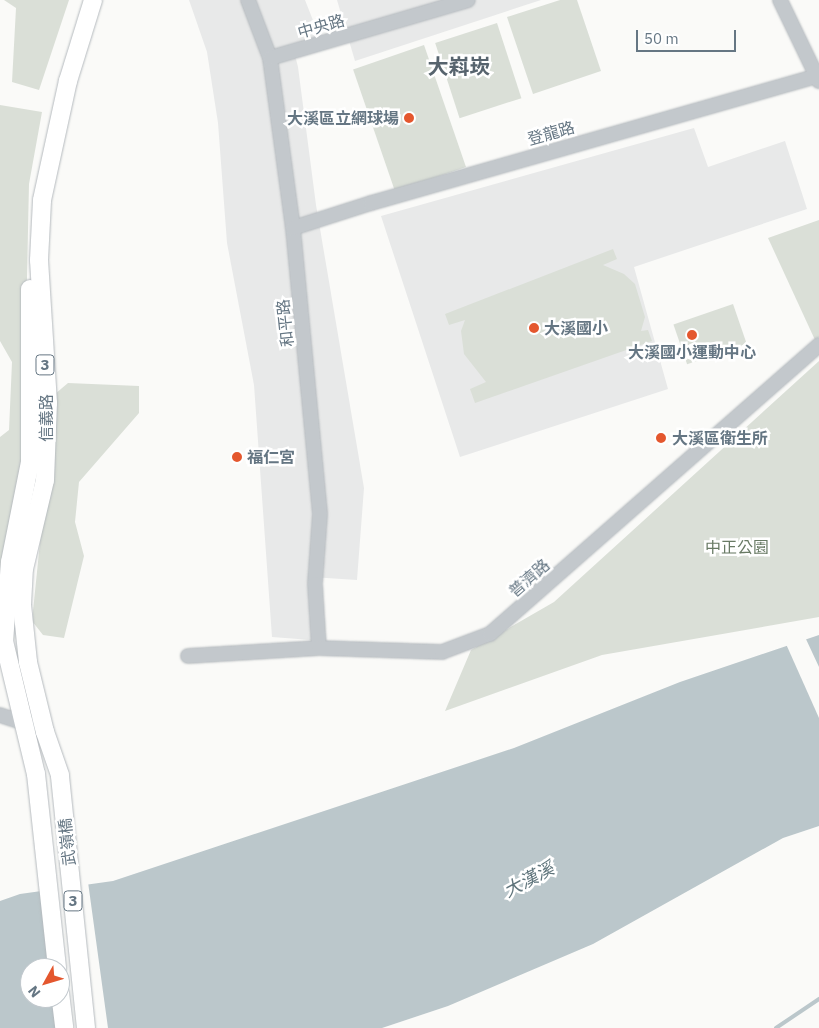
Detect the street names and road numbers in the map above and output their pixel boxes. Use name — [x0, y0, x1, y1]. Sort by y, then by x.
street label: 中央路 — [295, 10, 347, 42]
street label: 登龍路 — [525, 117, 577, 149]
street label: 和平路 — [273, 298, 297, 348]
road number: 3 — [35, 352, 55, 378]
street label: 信義路 — [36, 394, 56, 442]
street label: 普濟路 — [505, 555, 553, 601]
street label: 武嶺橋 — [55, 817, 79, 867]
road number: 3 — [63, 888, 83, 914]

